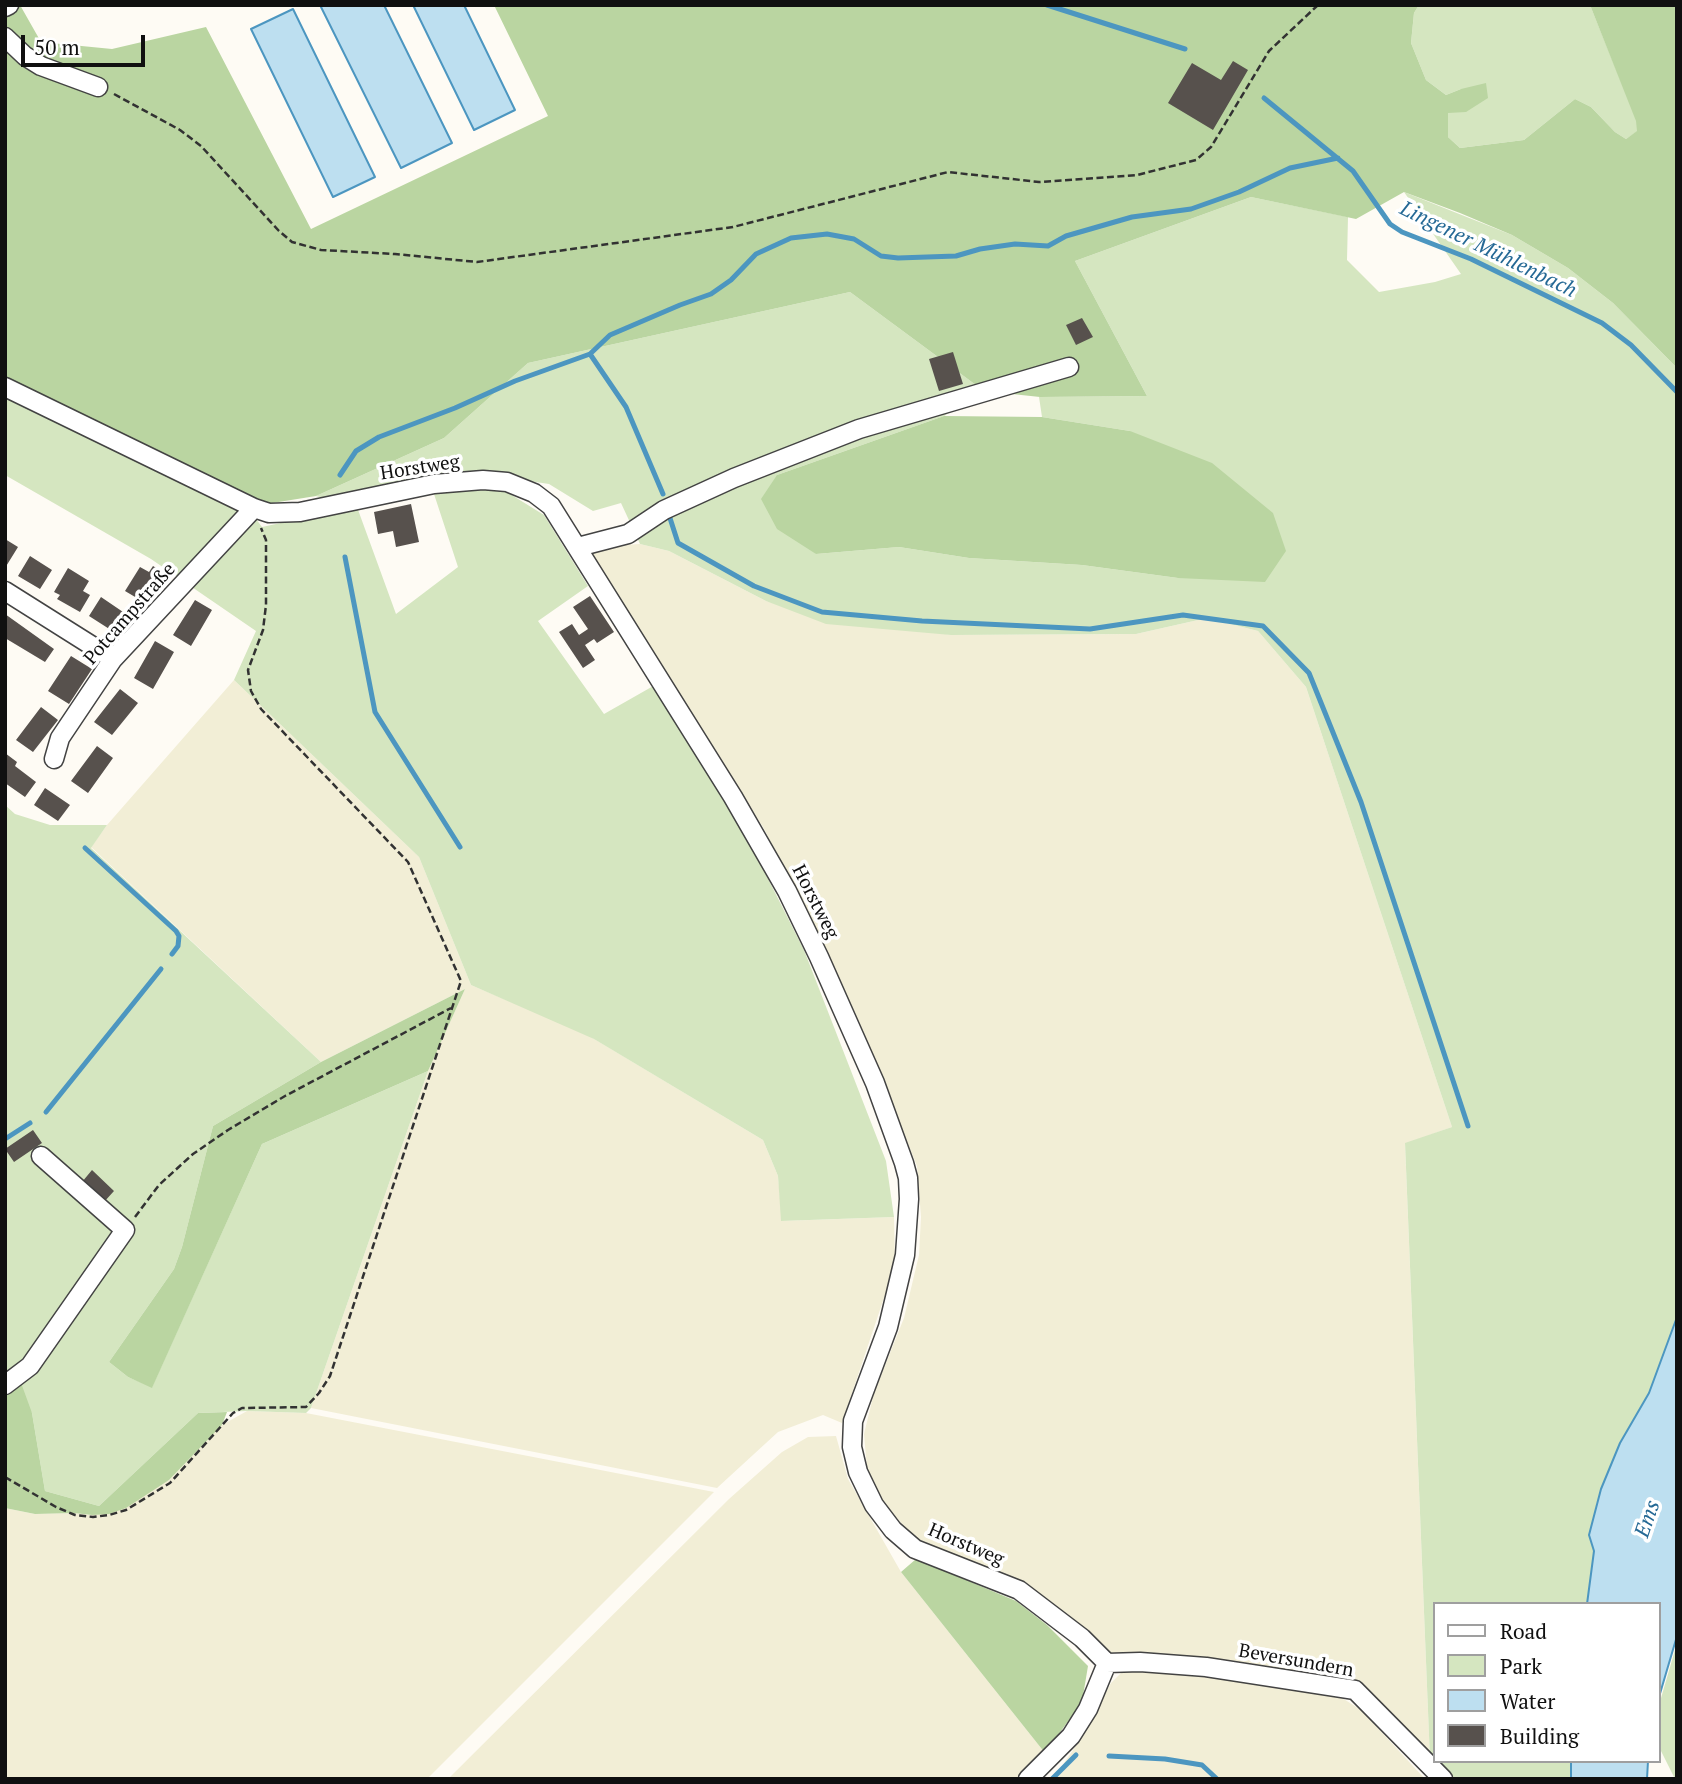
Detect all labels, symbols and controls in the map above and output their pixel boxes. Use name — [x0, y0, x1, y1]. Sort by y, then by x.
scale bar — [24, 21, 149, 65]
text: 50 m — [34, 33, 80, 61]
water label: Lingener Mühlenbach — [1396, 196, 1580, 304]
street label: Horstweg — [379, 450, 461, 486]
street label: Potcampstraße — [80, 558, 180, 670]
street label: Horstweg — [787, 861, 843, 943]
water label: Ems — [1630, 1497, 1666, 1541]
street label: Horstweg — [925, 1519, 1007, 1571]
legend — [1434, 1602, 1661, 1763]
text: Road — [1500, 1617, 1547, 1645]
street label: Beversundern — [1237, 1640, 1355, 1682]
text: Park — [1500, 1652, 1542, 1680]
text: Water — [1500, 1687, 1555, 1715]
text: Building — [1500, 1722, 1579, 1750]

